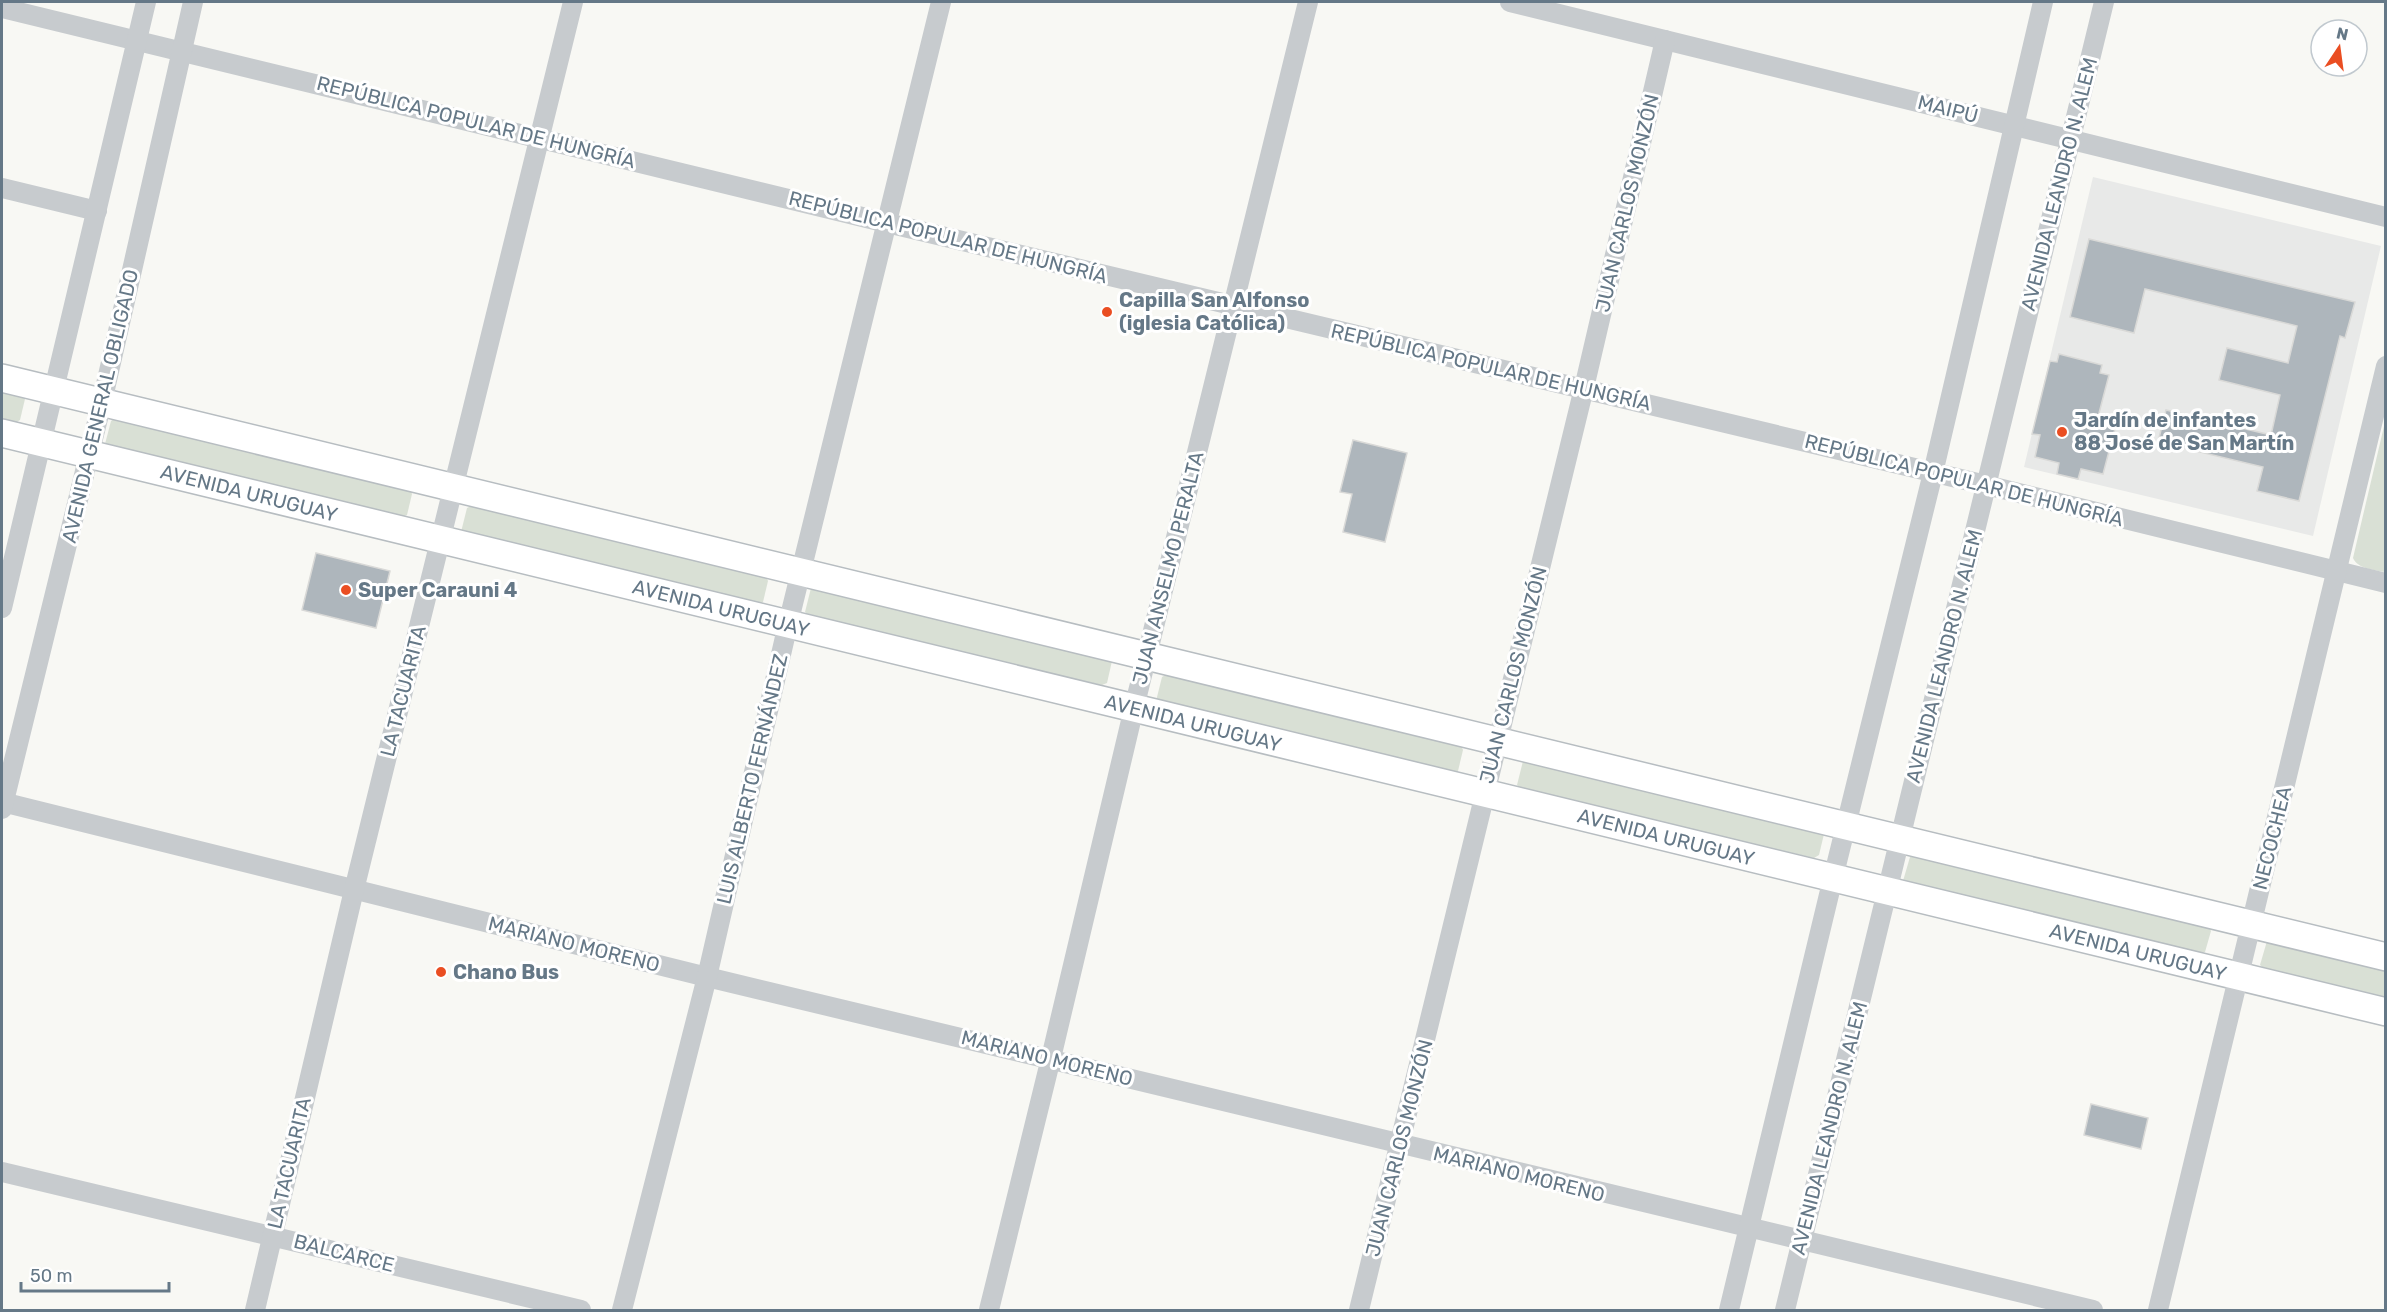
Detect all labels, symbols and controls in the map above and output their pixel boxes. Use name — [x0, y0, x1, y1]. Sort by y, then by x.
north arrow — [2309, 18, 2369, 78]
text: N — [2335, 23, 2350, 44]
street label: AVENIDA LEANDRO N. ALEM — [2016, 55, 2102, 313]
street label: REPÚBLICA POPULAR DE HUNGRÍA — [314, 71, 638, 173]
street label: MAIPÚ — [1915, 90, 1981, 128]
street label: JUAN CARLOS MONZÓN — [1590, 92, 1664, 314]
street label: REPÚBLICA POPULAR DE HUNGRÍA — [786, 186, 1110, 288]
street label: AVENIDA GENERAL OBLIGADO — [57, 267, 143, 545]
place label: Capilla San Alfonso (iglesia Católica) — [1119, 288, 1310, 335]
marker: Capilla San Alfonso (iglesia Católica) — [1100, 305, 1114, 319]
street label: REPÚBLICA POPULAR DE HUNGRÍA — [1329, 318, 1653, 416]
place label: Jardín de infantes 88 José de San Martín — [2074, 408, 2294, 455]
marker: Jardín de infantes 88 José de San Martín — [2055, 425, 2069, 439]
street label: REPÚBLICA POPULAR DE HUNGRÍA — [1802, 429, 2126, 531]
street label: JUAN ANSELMO PERALTA — [1127, 449, 1209, 687]
street label: AVENIDA URUGUAY — [158, 459, 340, 527]
street label: AVENIDA LEANDRO N. ALEM — [1901, 527, 1987, 785]
street label: JUAN CARLOS MONZÓN — [1474, 564, 1552, 786]
street label: AVENIDA URUGUAY — [630, 574, 812, 642]
place label: Super Carauni 4 — [358, 578, 518, 602]
marker: Super Carauni 4 — [339, 583, 353, 597]
street label: LA TACUARITA — [375, 623, 431, 759]
street label: LUIS ALBERTO FERNÁNDEZ — [712, 652, 792, 906]
street label: AVENIDA URUGUAY — [1102, 689, 1284, 757]
street label: NECOCHEA — [2248, 784, 2296, 892]
street label: AVENIDA URUGUAY — [1575, 803, 1757, 871]
street label: MARIANO MORENO — [486, 911, 662, 977]
street label: AVENIDA URUGUAY — [2047, 918, 2229, 986]
place label: Chano Bus — [453, 960, 559, 984]
marker: Chano Bus — [434, 965, 448, 979]
street label: AVENIDA LEANDRO N. ALEM — [1786, 999, 1872, 1257]
street label: MARIANO MORENO — [959, 1025, 1135, 1091]
street label: JUAN CARLOS MONZÓN — [1360, 1037, 1438, 1259]
street label: LA TACUARITA — [262, 1095, 316, 1231]
street label: MARIANO MORENO — [1431, 1141, 1607, 1207]
street label: BALCARCE — [291, 1229, 397, 1277]
scale bar — [21, 1255, 170, 1293]
text: 50 m — [30, 1265, 73, 1287]

